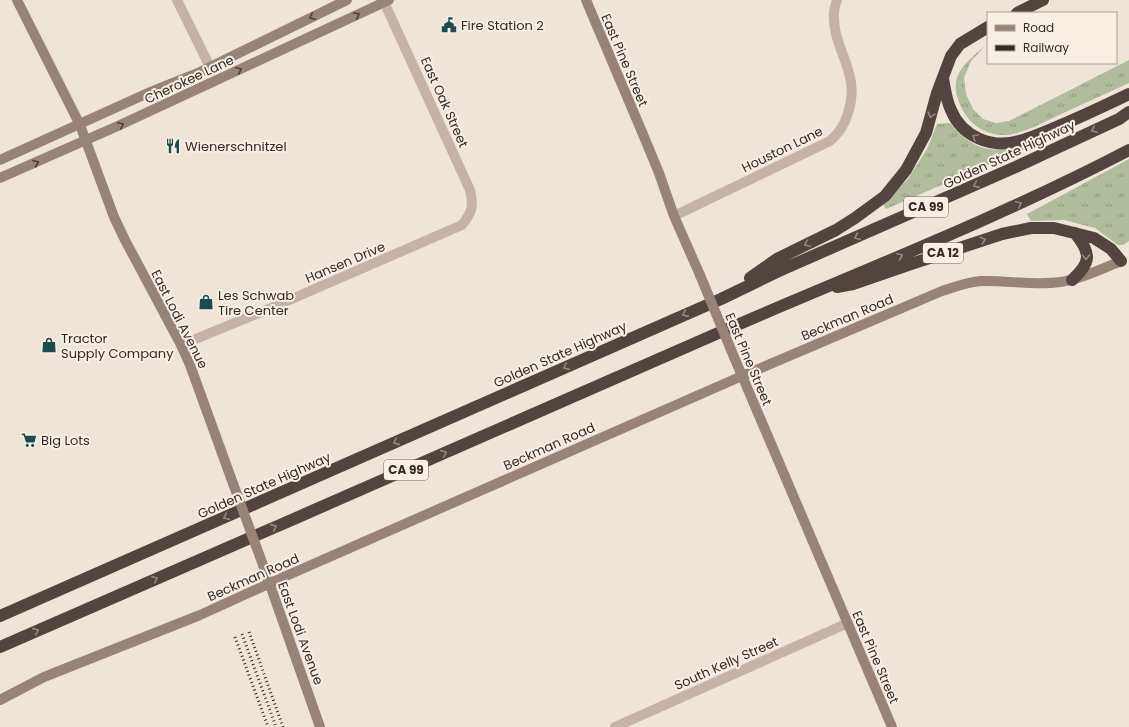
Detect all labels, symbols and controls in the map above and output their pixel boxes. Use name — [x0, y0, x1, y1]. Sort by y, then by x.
street label: East Pine Street — [596, 11, 653, 110]
one-way arrow — [308, 12, 316, 20]
one-way arrow — [352, 12, 360, 20]
legend — [987, 12, 1117, 64]
public building icon: Fire Station 2 — [440, 16, 458, 34]
place label: Fire Station 2 — [461, 16, 544, 35]
text: Road — [1023, 19, 1054, 36]
text: Railway — [1023, 39, 1069, 56]
street label: Cherokee Lane — [141, 50, 237, 108]
street label: East Oak Street — [416, 54, 473, 151]
one-way arrow — [235, 67, 242, 75]
one-way arrow — [927, 111, 936, 118]
street label: Golden State Highway — [940, 115, 1079, 193]
one-way arrow — [117, 122, 125, 130]
street label: Houston Lane — [738, 122, 826, 177]
one-way arrow — [1091, 125, 1099, 133]
one-way arrow — [972, 135, 979, 142]
restaurant icon: Wienerschnitzel — [164, 137, 182, 155]
place label: Wienerschnitzel — [185, 137, 287, 156]
one-way arrow — [31, 160, 39, 168]
one-way arrow — [973, 180, 981, 188]
road number: CA 99 — [904, 197, 948, 217]
one-way arrow — [1015, 201, 1022, 209]
one-way arrow — [854, 232, 861, 240]
one-way arrow — [980, 236, 987, 245]
street label: Hansen Drive — [302, 237, 388, 288]
one-way arrow — [804, 239, 812, 247]
road number: CA 12 — [923, 243, 963, 263]
one-way arrow — [896, 252, 903, 260]
one-way arrow — [1082, 254, 1090, 260]
street label: East Lodi Avenue — [146, 267, 213, 372]
place label: Les Schwab Tire Center — [218, 286, 294, 320]
street label: Beckman Road — [798, 289, 896, 345]
shop icon: Les Schwab Tire Center — [197, 293, 215, 311]
one-way arrow — [682, 310, 689, 318]
street label: East Pine Street — [720, 310, 777, 409]
street label: Golden State Highway — [491, 316, 630, 392]
place label: Tractor Supply Company — [61, 329, 174, 363]
shop icon: Tractor Supply Company — [40, 336, 58, 354]
one-way arrow — [563, 362, 571, 370]
street label: Beckman Road — [500, 418, 598, 475]
supermarket icon: Big Lots — [20, 431, 38, 449]
place label: Big Lots — [41, 431, 90, 450]
one-way arrow — [393, 437, 400, 445]
street label: Golden State Highway — [195, 447, 334, 523]
one-way arrow — [440, 450, 448, 458]
road number: CA 99 — [384, 460, 428, 480]
one-way arrow — [223, 512, 230, 520]
one-way arrow — [270, 524, 277, 532]
street label: Beckman Road — [204, 549, 302, 606]
one-way arrow — [151, 576, 158, 584]
street label: East Lodi Avenue — [273, 579, 328, 687]
street label: East Pine Street — [847, 608, 904, 707]
one-way arrow — [32, 628, 39, 636]
street label: South Kelly Street — [671, 632, 781, 695]

